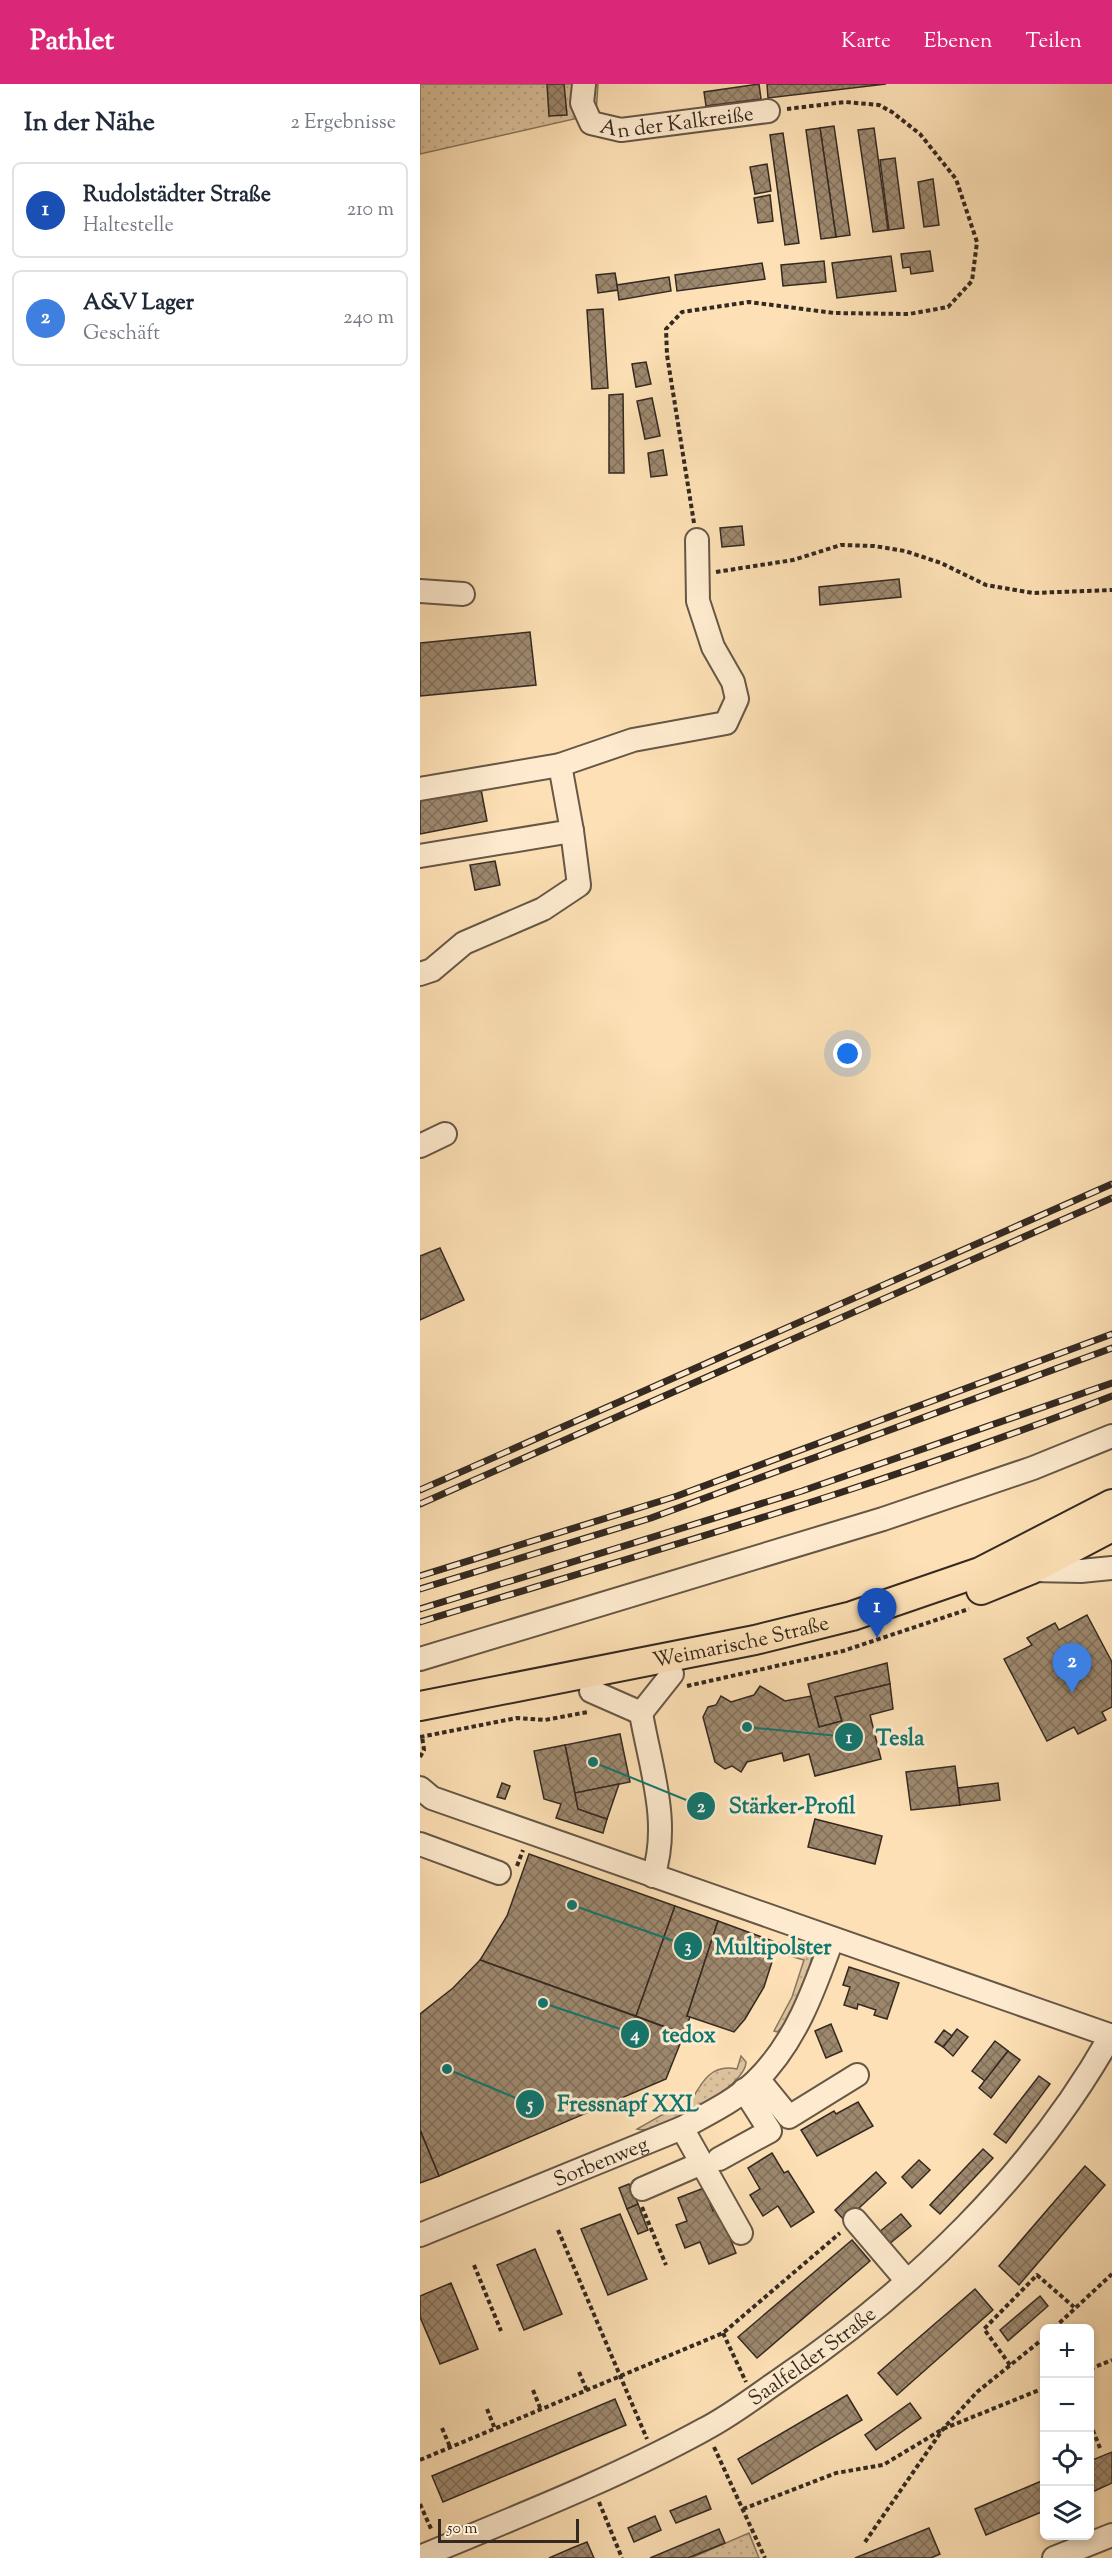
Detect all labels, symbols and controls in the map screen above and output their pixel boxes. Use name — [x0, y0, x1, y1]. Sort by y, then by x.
text: Pathlet — [30, 22, 114, 62]
text: Karte — [841, 27, 891, 57]
text: Ebenen — [924, 27, 992, 57]
text: Teilen — [1025, 27, 1082, 57]
street label: An der Kalkreiße — [597, 100, 755, 147]
text: In der Nähe — [24, 105, 155, 142]
text: 2 Ergebnisse — [291, 109, 396, 138]
text: Rudolstädter Straße — [83, 180, 271, 212]
text: 1 — [42, 196, 49, 225]
text: 210 m — [347, 196, 394, 225]
text: Haltestelle — [83, 212, 174, 241]
text: A&V Lager — [83, 288, 194, 320]
text: 2 — [41, 304, 50, 333]
text: 240 m — [343, 304, 394, 333]
text: Geschäft — [83, 320, 160, 349]
your location — [833, 1039, 862, 1068]
pin: 1 — [858, 1588, 896, 1638]
street label: Weimarische Straße — [650, 1609, 832, 1677]
pin: 2 — [1052, 1644, 1092, 1693]
callout: Tesla — [834, 1717, 936, 1757]
text: Tesla — [876, 1724, 925, 1756]
text: 1 — [846, 1726, 853, 1752]
callout: Stärker-Profil — [686, 1786, 867, 1826]
text: Stärker-Profil — [729, 1792, 856, 1824]
text: 2 — [697, 1795, 706, 1821]
callout: Multipolster — [673, 1926, 844, 1966]
text: Multipolster — [714, 1933, 832, 1965]
text: 3 — [684, 1935, 692, 1961]
callout: tedox — [620, 2014, 728, 2054]
text: tedox — [662, 2021, 716, 2053]
text: 4 — [629, 2023, 640, 2049]
callout: Fressnapf XXL — [515, 2084, 711, 2124]
text: Fressnapf XXL — [557, 2090, 699, 2122]
text: 5 — [525, 2093, 534, 2119]
street label: Sorbenweg — [549, 2130, 653, 2196]
street label: Saalfelder Straße — [743, 2301, 883, 2414]
map controls — [1040, 2324, 1094, 2540]
button: + — [1040, 2324, 1094, 2378]
button: − — [1040, 2378, 1094, 2432]
button: locate — [1040, 2432, 1094, 2486]
button: layers — [1040, 2486, 1094, 2540]
scale bar — [438, 2516, 579, 2544]
text: 50 m — [447, 2518, 478, 2541]

